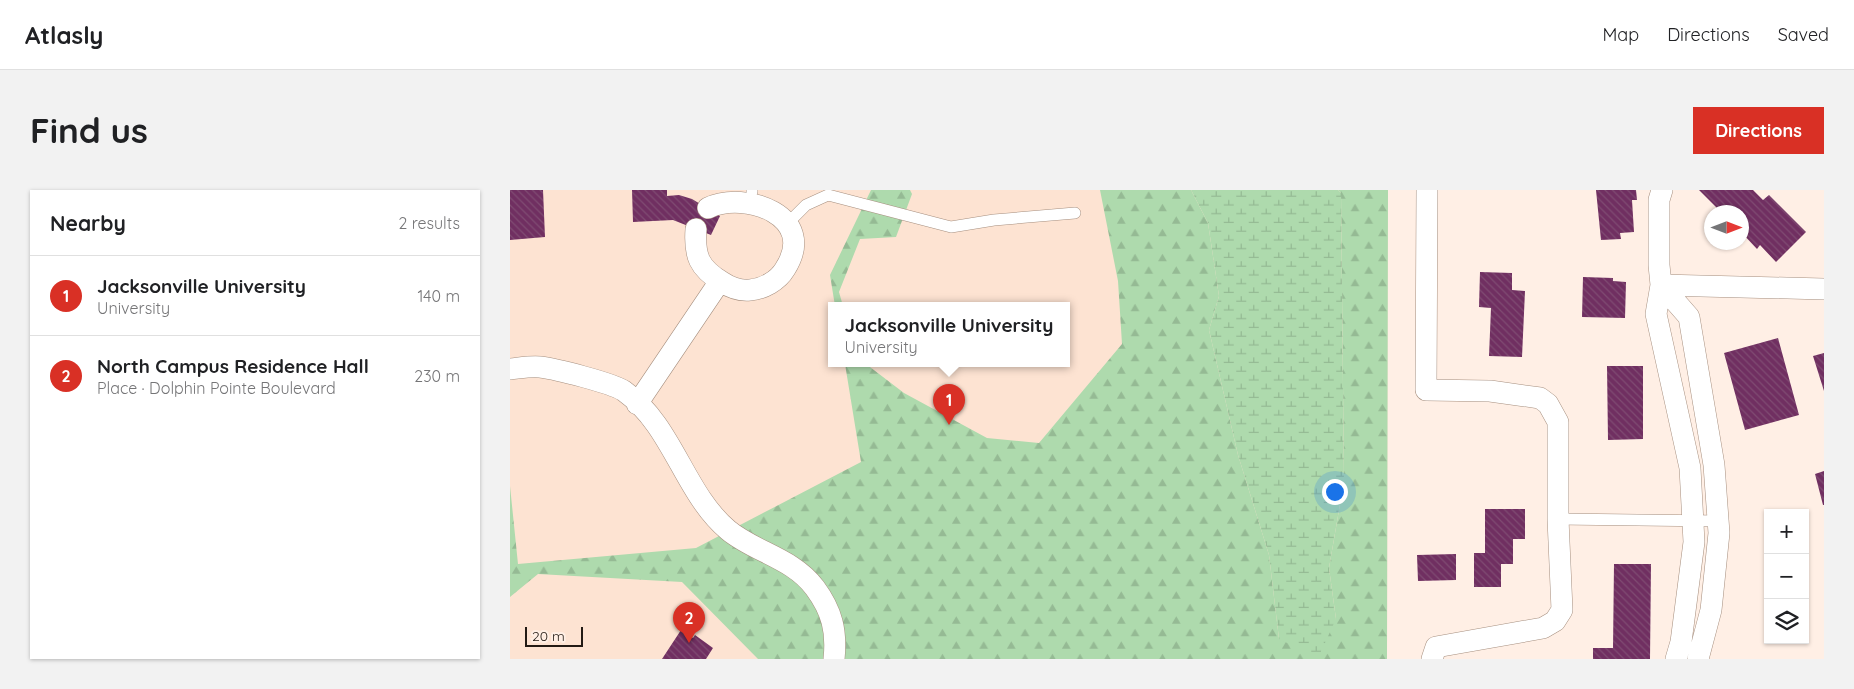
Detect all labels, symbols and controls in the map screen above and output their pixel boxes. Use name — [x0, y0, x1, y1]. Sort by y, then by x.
text: Atlasly — [25, 20, 103, 50]
text: Map — [1602, 23, 1639, 46]
text: Directions — [1667, 23, 1750, 46]
text: Saved — [1778, 23, 1829, 46]
button: Directions — [1693, 107, 1824, 154]
text: Find us — [30, 108, 148, 152]
north arrow — [1704, 205, 1749, 250]
text: Nearby — [50, 210, 126, 236]
text: 2 results — [398, 213, 460, 233]
text: Jacksonville University — [97, 274, 306, 298]
text: 1 — [63, 286, 69, 306]
text: 140 m — [417, 286, 460, 306]
text: University — [97, 298, 170, 318]
popup — [828, 302, 1070, 367]
text: Jacksonville University — [845, 313, 1053, 337]
text: University — [845, 337, 918, 357]
text: North Campus Residence Hall — [97, 354, 369, 378]
text: 2 — [61, 366, 71, 386]
text: 230 m — [414, 366, 460, 386]
text: Place · Dolphin Pointe Boulevard — [97, 378, 336, 398]
pin: 1 — [933, 384, 965, 425]
your location — [1322, 479, 1348, 505]
map controls — [1764, 509, 1809, 644]
button: + — [1764, 509, 1809, 554]
button: − — [1764, 554, 1809, 599]
button: layers — [1764, 599, 1809, 644]
pin: 2 — [673, 602, 705, 643]
scale bar — [525, 624, 582, 647]
text: 20 m — [532, 627, 565, 645]

